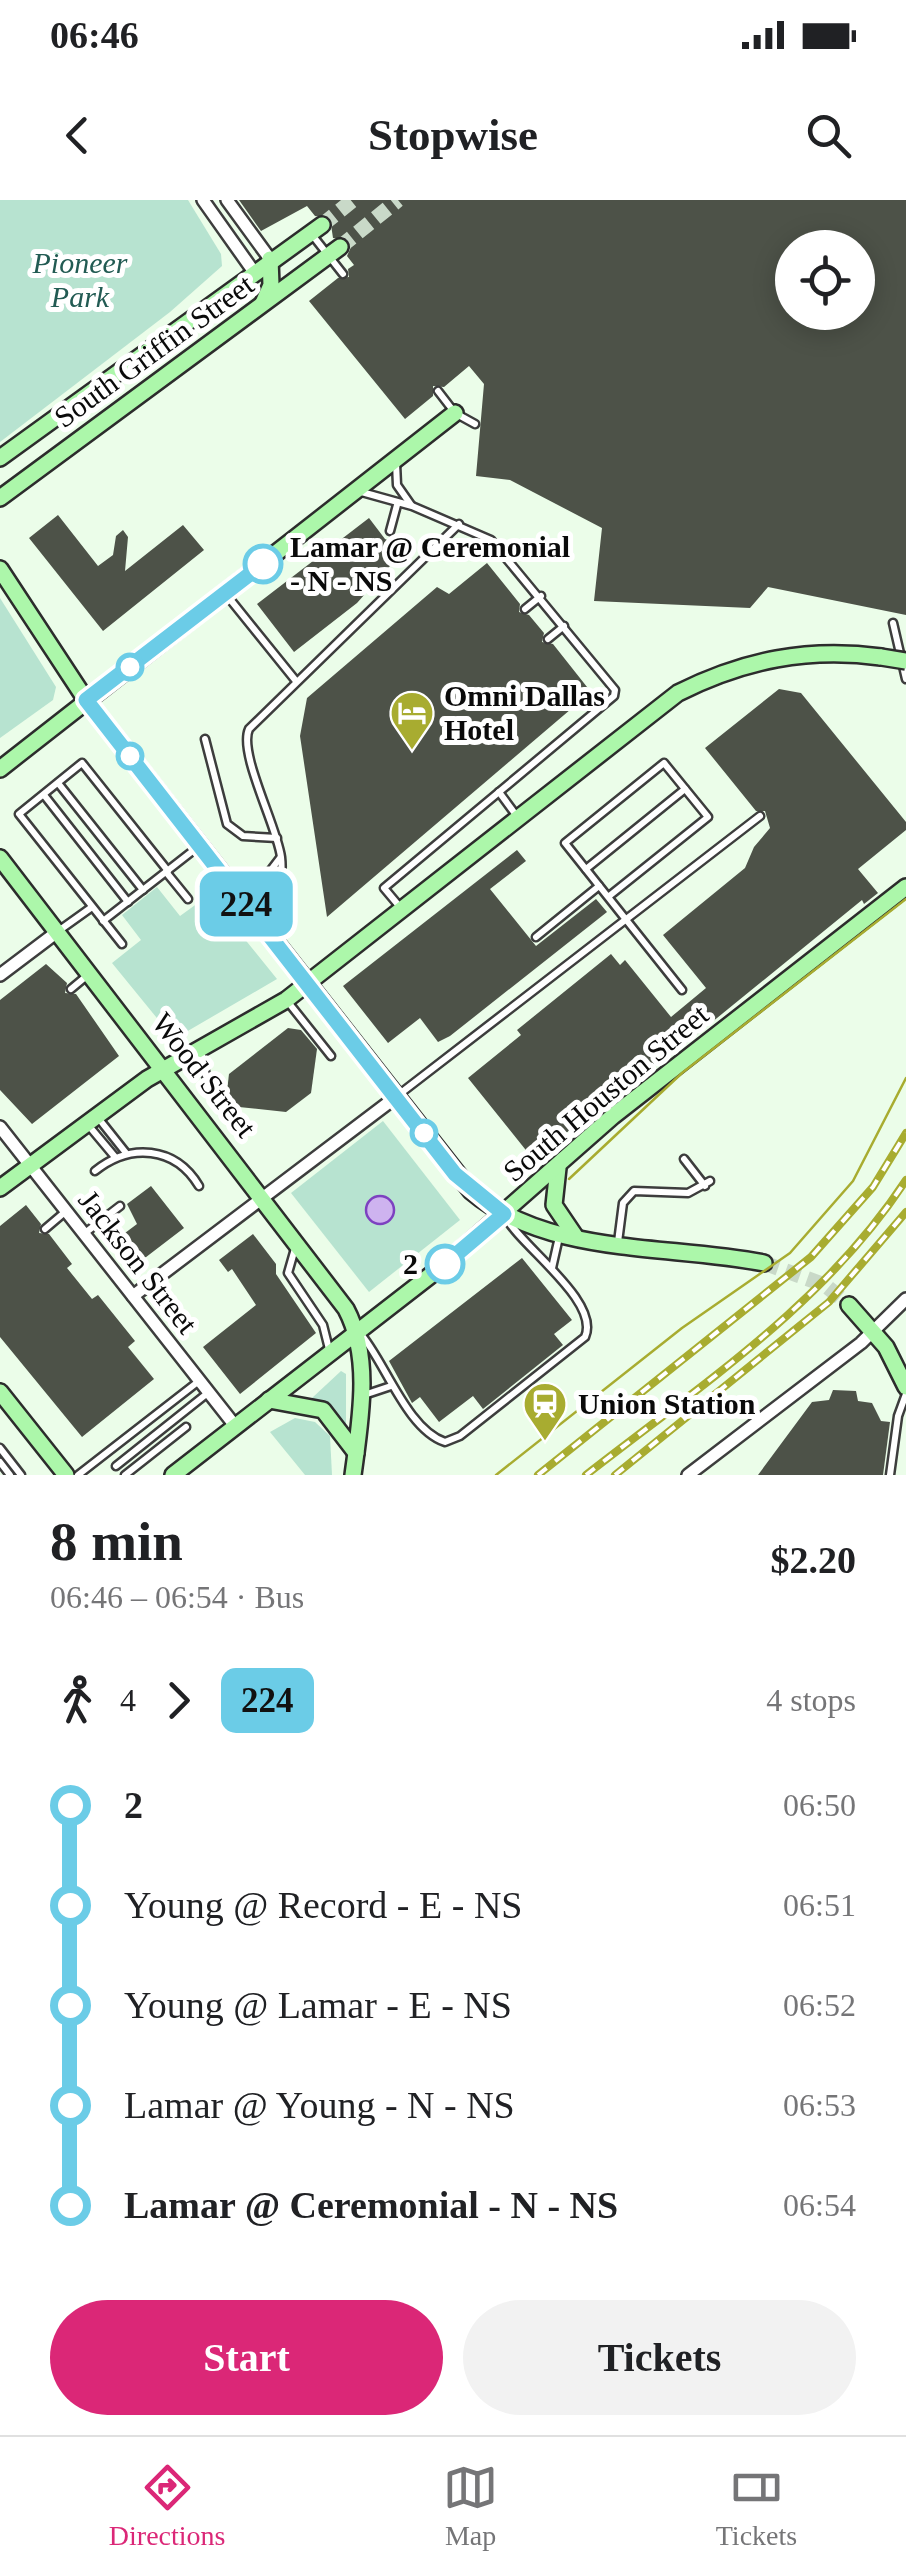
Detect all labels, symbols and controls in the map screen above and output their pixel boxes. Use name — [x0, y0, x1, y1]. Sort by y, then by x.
text: 06:46 — [50, 14, 139, 56]
icon: back — [50, 108, 105, 163]
icon: search — [801, 108, 856, 163]
text: Stopwise — [368, 110, 538, 160]
map controls — [775, 230, 875, 330]
button: locate — [775, 230, 875, 330]
park label: Pioneer Park — [32, 246, 128, 313]
street label: South Griffin Street — [48, 267, 260, 434]
place label: Lamar @ Ceremonial - N - NS — [290, 530, 570, 597]
marker: Lamar @ Ceremonial - N - NS — [244, 545, 282, 583]
unlabelled marker — [117, 654, 143, 680]
place label: Omni Dallas Hotel — [444, 679, 605, 746]
hotel icon: Omni Dallas Hotel — [389, 690, 435, 751]
unlabelled marker — [117, 743, 143, 769]
line badge: 224 — [188, 872, 304, 936]
text: 224 — [220, 885, 272, 924]
street label: South Houston Street — [497, 997, 715, 1188]
street label: Wood Street — [146, 1006, 263, 1144]
unlabelled marker — [411, 1120, 437, 1146]
street label: Jackson Street — [72, 1184, 205, 1340]
marker: 2 — [426, 1245, 464, 1283]
place label: 2 — [403, 1247, 418, 1280]
station icon: Union Station — [522, 1381, 568, 1442]
place label: Union Station — [578, 1387, 756, 1420]
text: 8 min — [50, 1511, 183, 1572]
text: $2.20 — [771, 1539, 856, 1581]
text: 06:46 – 06:54 · Bus — [50, 1579, 304, 1615]
icon: walk — [50, 1673, 105, 1728]
icon: forward — [151, 1673, 206, 1728]
text: 224 — [241, 1681, 294, 1720]
text: 4 — [120, 1682, 136, 1718]
text: 4 stops — [766, 1682, 856, 1718]
text: 2 — [124, 1784, 143, 1826]
text: 06:50 — [783, 1787, 856, 1823]
text: Young @ Record - E - NS — [124, 1884, 522, 1926]
text: 06:51 — [783, 1887, 856, 1923]
text: Young @ Lamar - E - NS — [124, 1984, 512, 2026]
text: 06:52 — [783, 1987, 856, 2023]
text: Lamar @ Young - N - NS — [124, 2084, 515, 2126]
text: 06:53 — [783, 2087, 856, 2123]
text: Lamar @ Ceremonial - N - NS — [124, 2184, 618, 2226]
text: 06:54 — [783, 2187, 856, 2223]
button: Start — [50, 2300, 443, 2415]
button: Tickets — [463, 2300, 856, 2415]
tab: Directions — [109, 2460, 225, 2552]
tab: Map — [443, 2460, 498, 2552]
tab: Tickets — [716, 2460, 797, 2552]

